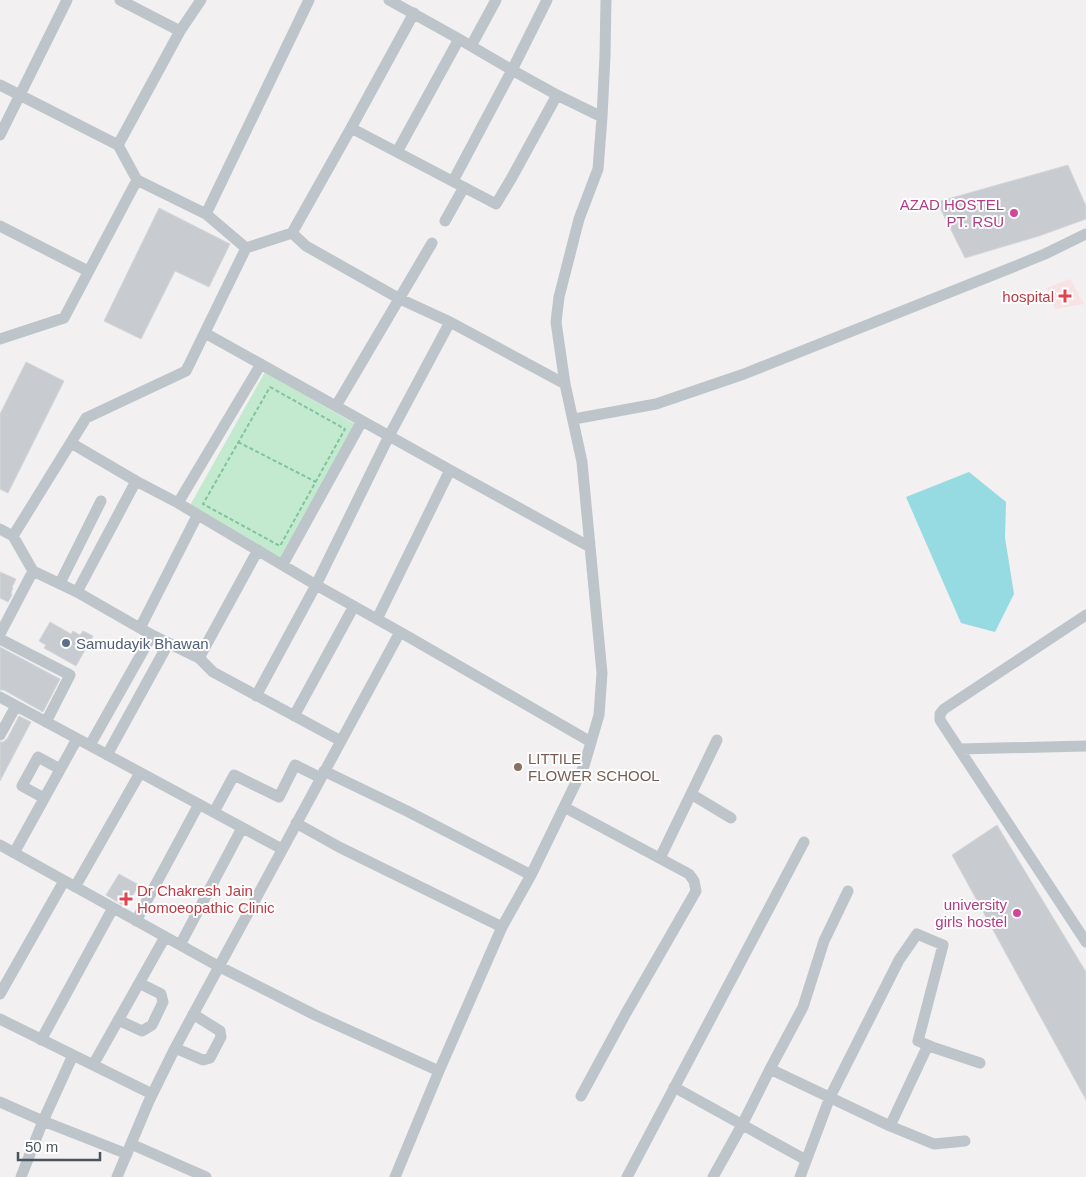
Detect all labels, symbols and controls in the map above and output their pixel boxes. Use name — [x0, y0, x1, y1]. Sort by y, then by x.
place label: AZAD HOSTEL PT. RSU — [900, 196, 1004, 230]
marker: AZAD HOSTEL PT. RSU — [1008, 207, 1020, 219]
place label: hospital — [1002, 288, 1054, 305]
marker: hospital — [1058, 289, 1072, 303]
place label: Samudayik Bhawan — [76, 635, 209, 652]
marker: Samudayik Bhawan — [60, 637, 72, 649]
place label: LITTILE FLOWER SCHOOL — [528, 750, 660, 784]
marker: LITTILE FLOWER SCHOOL — [512, 761, 524, 773]
place label: Dr Chakresh Jain Homoeopathic Clinic — [137, 882, 275, 916]
marker: Dr Chakresh Jain Homoeopathic Clinic — [119, 892, 133, 906]
place label: university girls hostel — [935, 896, 1007, 930]
marker: university girls hostel — [1011, 907, 1023, 919]
scale bar — [18, 1130, 100, 1162]
text: 50 m — [25, 1138, 58, 1155]

